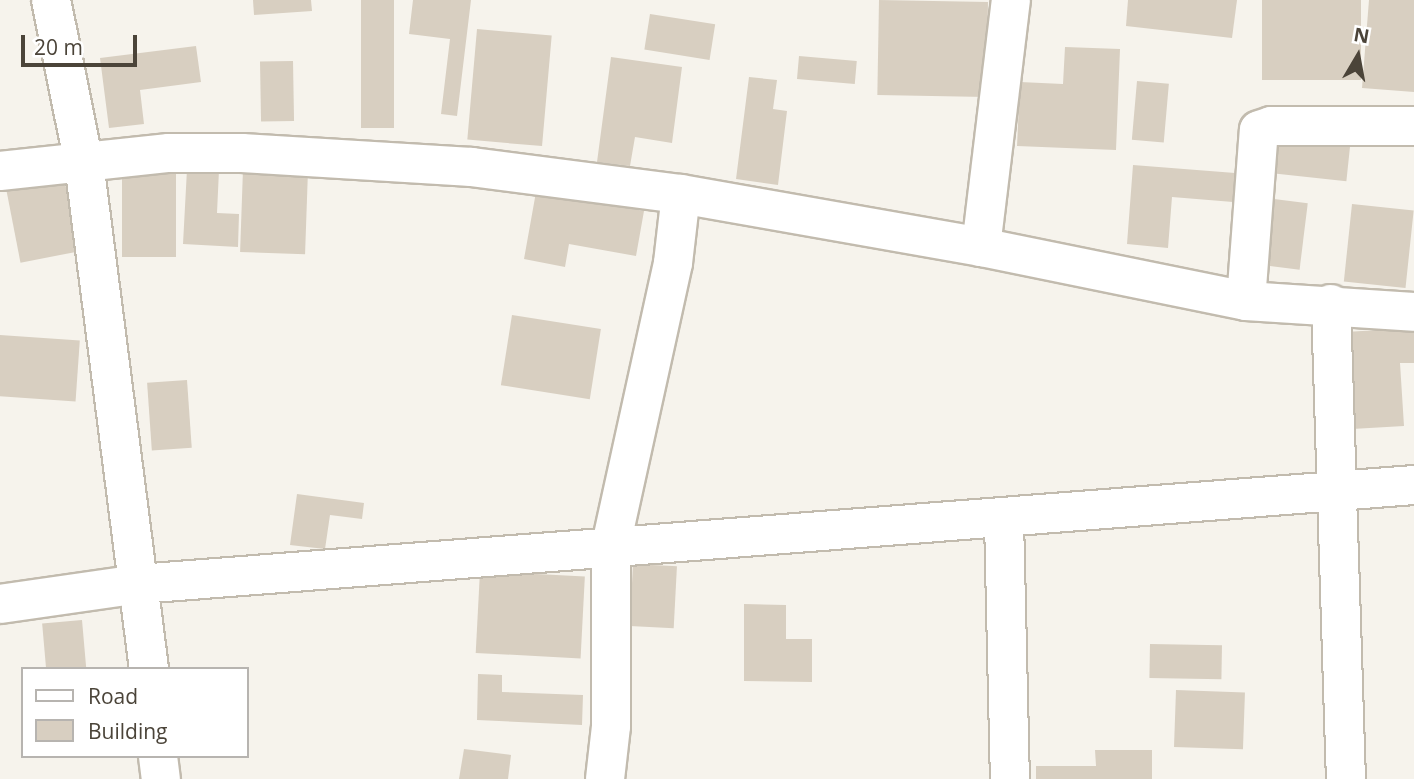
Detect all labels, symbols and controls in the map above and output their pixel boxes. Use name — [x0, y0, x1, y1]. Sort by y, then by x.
scale bar — [24, 21, 140, 65]
north arrow — [1323, 21, 1393, 91]
text: N — [1352, 21, 1372, 49]
text: 20 m — [34, 33, 83, 61]
legend — [21, 667, 248, 758]
text: Road — [88, 682, 138, 710]
text: Building — [88, 717, 167, 745]

